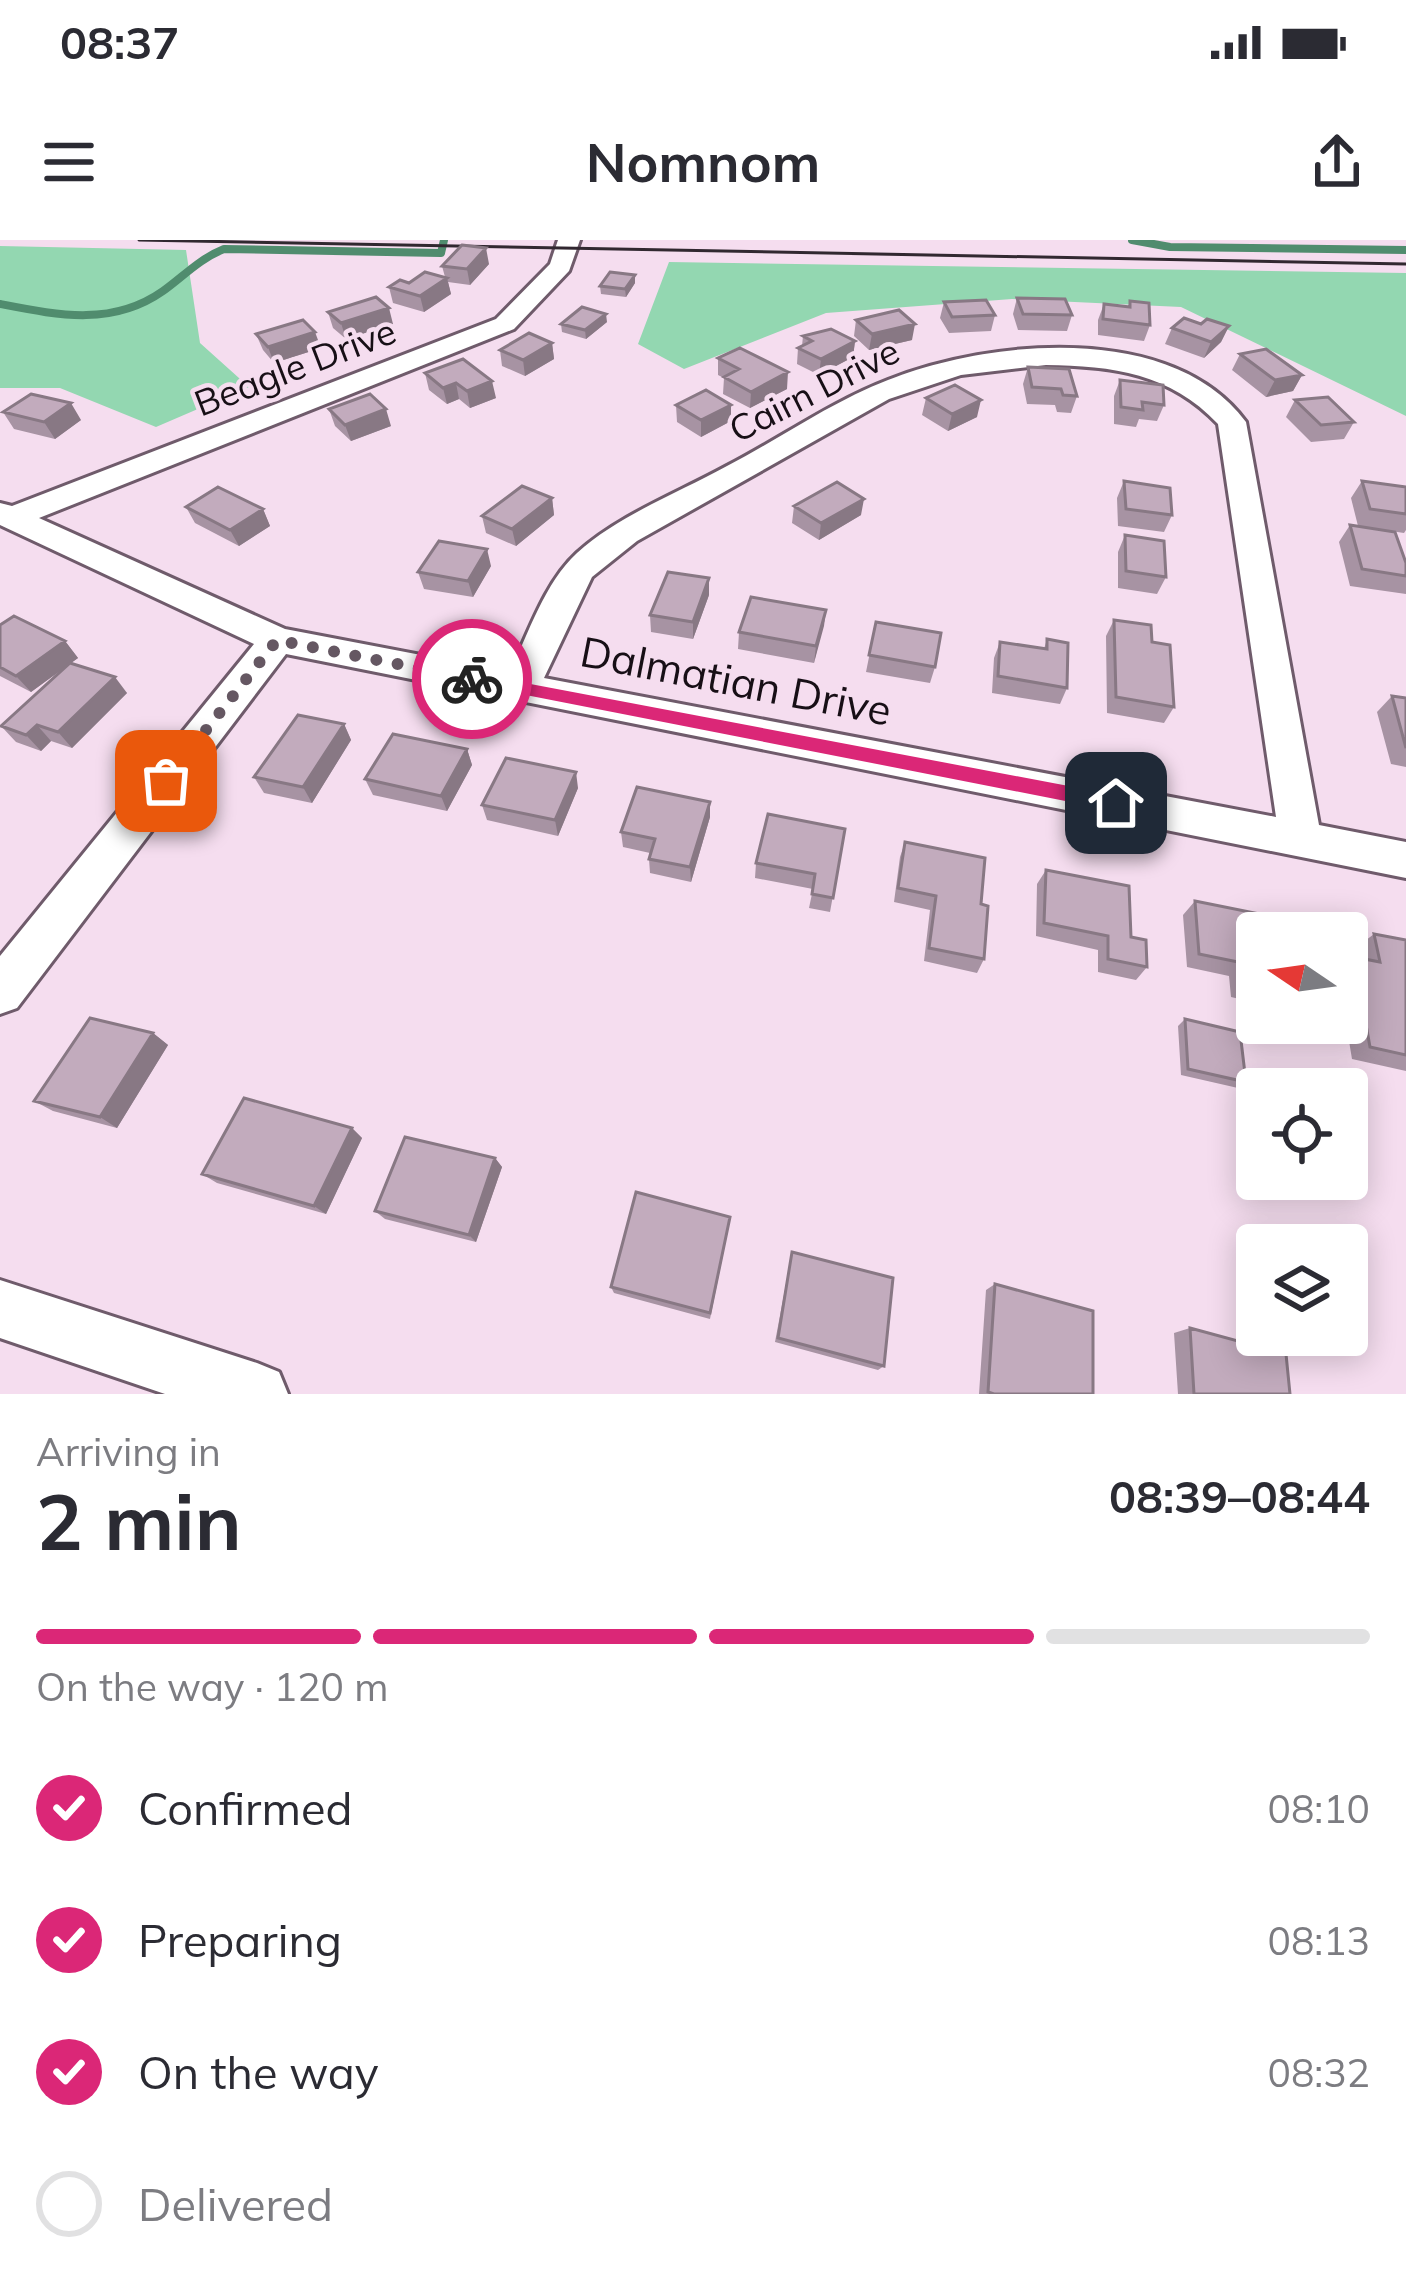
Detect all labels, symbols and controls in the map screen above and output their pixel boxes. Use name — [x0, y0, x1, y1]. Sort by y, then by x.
text: 08:37 — [60, 14, 179, 70]
text: Nomnom — [586, 128, 820, 196]
icon: menu — [36, 129, 102, 195]
icon: share — [1304, 129, 1370, 195]
street label: Beagle Drive — [188, 308, 402, 426]
street label: Cairn Drive — [721, 328, 906, 452]
courier — [412, 619, 532, 739]
street label: Dalmatian Drive — [576, 624, 896, 737]
icon: bike — [439, 646, 505, 712]
pin — [115, 730, 217, 832]
icon: bag — [133, 748, 199, 814]
pin — [1065, 752, 1167, 854]
icon: home — [1083, 770, 1149, 836]
north arrow — [1236, 912, 1368, 1044]
map controls — [1236, 912, 1368, 1356]
button: locate — [1236, 1068, 1368, 1200]
button: layers — [1236, 1224, 1368, 1356]
text: Arriving in — [36, 1427, 221, 1476]
text: 08:39–08:44 — [1109, 1468, 1370, 1524]
text: 2 min — [36, 1472, 242, 1570]
text: On the way · 120 m — [36, 1662, 388, 1711]
icon: check — [36, 1775, 102, 1841]
text: Confirmed — [138, 1780, 352, 1836]
text: 08:10 — [1268, 1784, 1370, 1833]
icon: check — [36, 1907, 102, 1973]
text: Preparing — [138, 1912, 342, 1968]
text: 08:13 — [1268, 1916, 1370, 1965]
icon: check — [36, 2039, 102, 2105]
text: On the way — [138, 2044, 379, 2100]
text: 08:32 — [1268, 2048, 1370, 2097]
text: Delivered — [138, 2176, 333, 2232]

